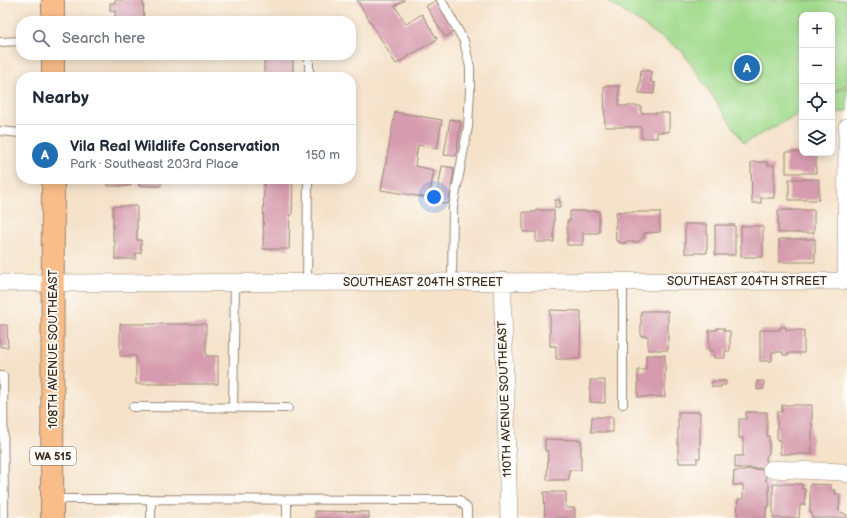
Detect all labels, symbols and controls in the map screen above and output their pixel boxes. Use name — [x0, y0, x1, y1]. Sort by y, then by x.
map controls — [799, 12, 835, 156]
button: + — [799, 12, 835, 48]
search box — [16, 16, 356, 60]
icon: search — [30, 27, 52, 49]
text: Search here — [62, 29, 145, 48]
button: − — [799, 48, 835, 84]
pin: A — [734, 53, 760, 83]
button: locate — [799, 84, 835, 120]
text: Nearby — [32, 88, 89, 108]
button: layers — [799, 120, 835, 156]
text: Vila Real Wildlife Conservation — [70, 137, 280, 156]
text: A — [41, 147, 49, 163]
text: 150 m — [306, 147, 340, 163]
text: Park · Southeast 203rd Place — [70, 156, 239, 172]
your location — [424, 187, 444, 207]
street label: 108TH AVENUE SOUTHEAST — [46, 269, 61, 428]
street label: SOUTHEAST 204TH STREET — [667, 274, 828, 289]
street label: SOUTHEAST 204TH STREET — [343, 275, 504, 290]
street label: 110TH AVENUE SOUTHEAST — [495, 320, 515, 478]
road number: WA 515 — [30, 447, 76, 465]

